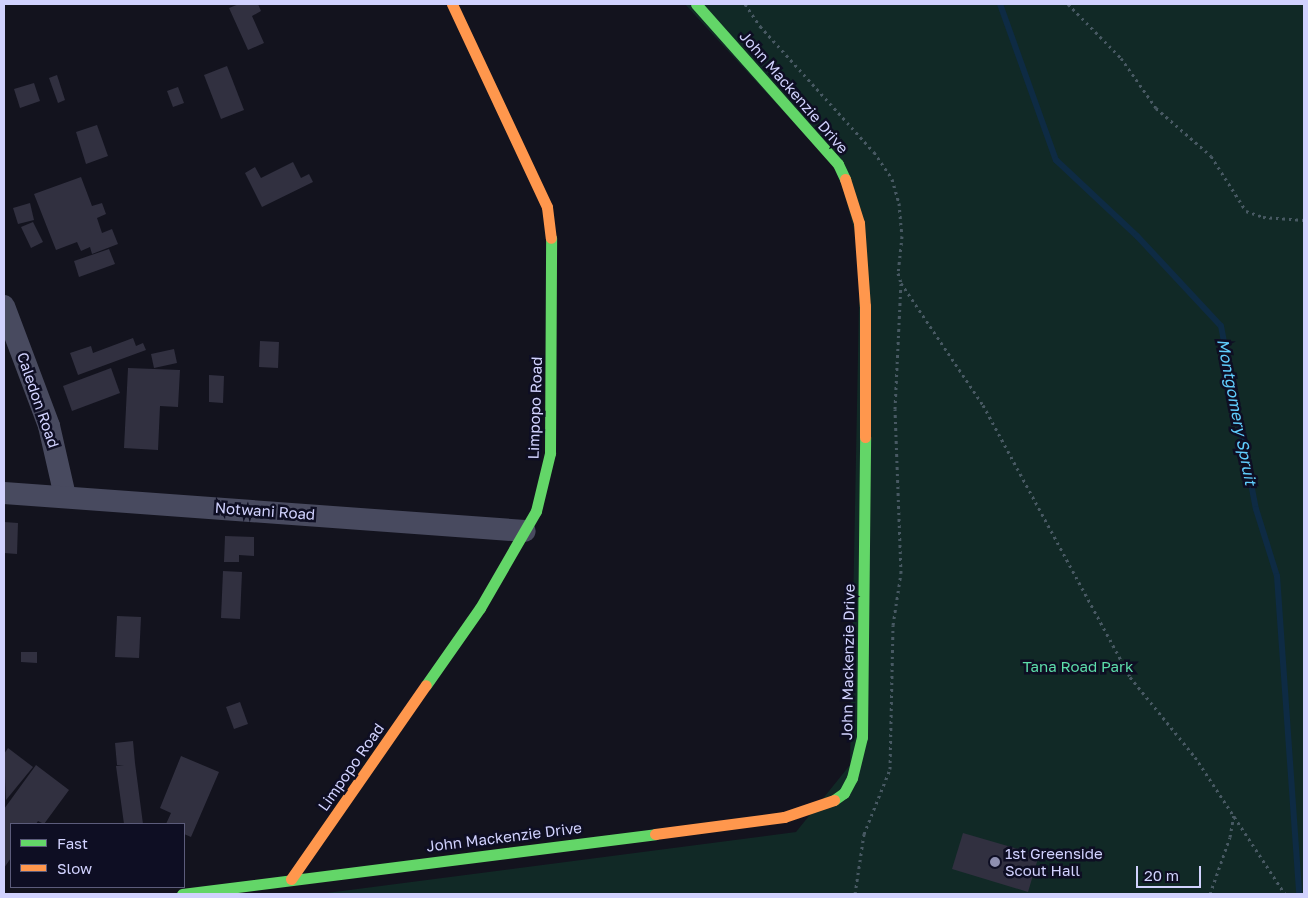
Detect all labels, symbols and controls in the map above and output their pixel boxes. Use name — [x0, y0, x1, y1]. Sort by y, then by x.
street label: John Mackenzie Drive — [736, 27, 852, 157]
water label: Montgomery Spruit — [1213, 337, 1261, 487]
street label: Caledon Road — [13, 350, 63, 450]
street label: Limpopo Road — [524, 356, 546, 460]
street label: Notwani Road — [214, 499, 316, 523]
street label: John Mackenzie Drive — [838, 584, 858, 740]
park label: Tana Road Park — [1023, 658, 1133, 676]
street label: Limpopo Road — [314, 720, 388, 814]
street label: John Mackenzie Drive — [425, 819, 583, 855]
legend — [10, 823, 185, 888]
text: Fast — [57, 834, 88, 852]
place label: 1st Greenside Scout Hall — [1005, 844, 1103, 879]
marker: 1st Greenside Scout Hall — [989, 856, 1001, 868]
scale bar — [1138, 856, 1203, 888]
text: Slow — [57, 859, 92, 877]
text: 20 m — [1144, 866, 1179, 884]

